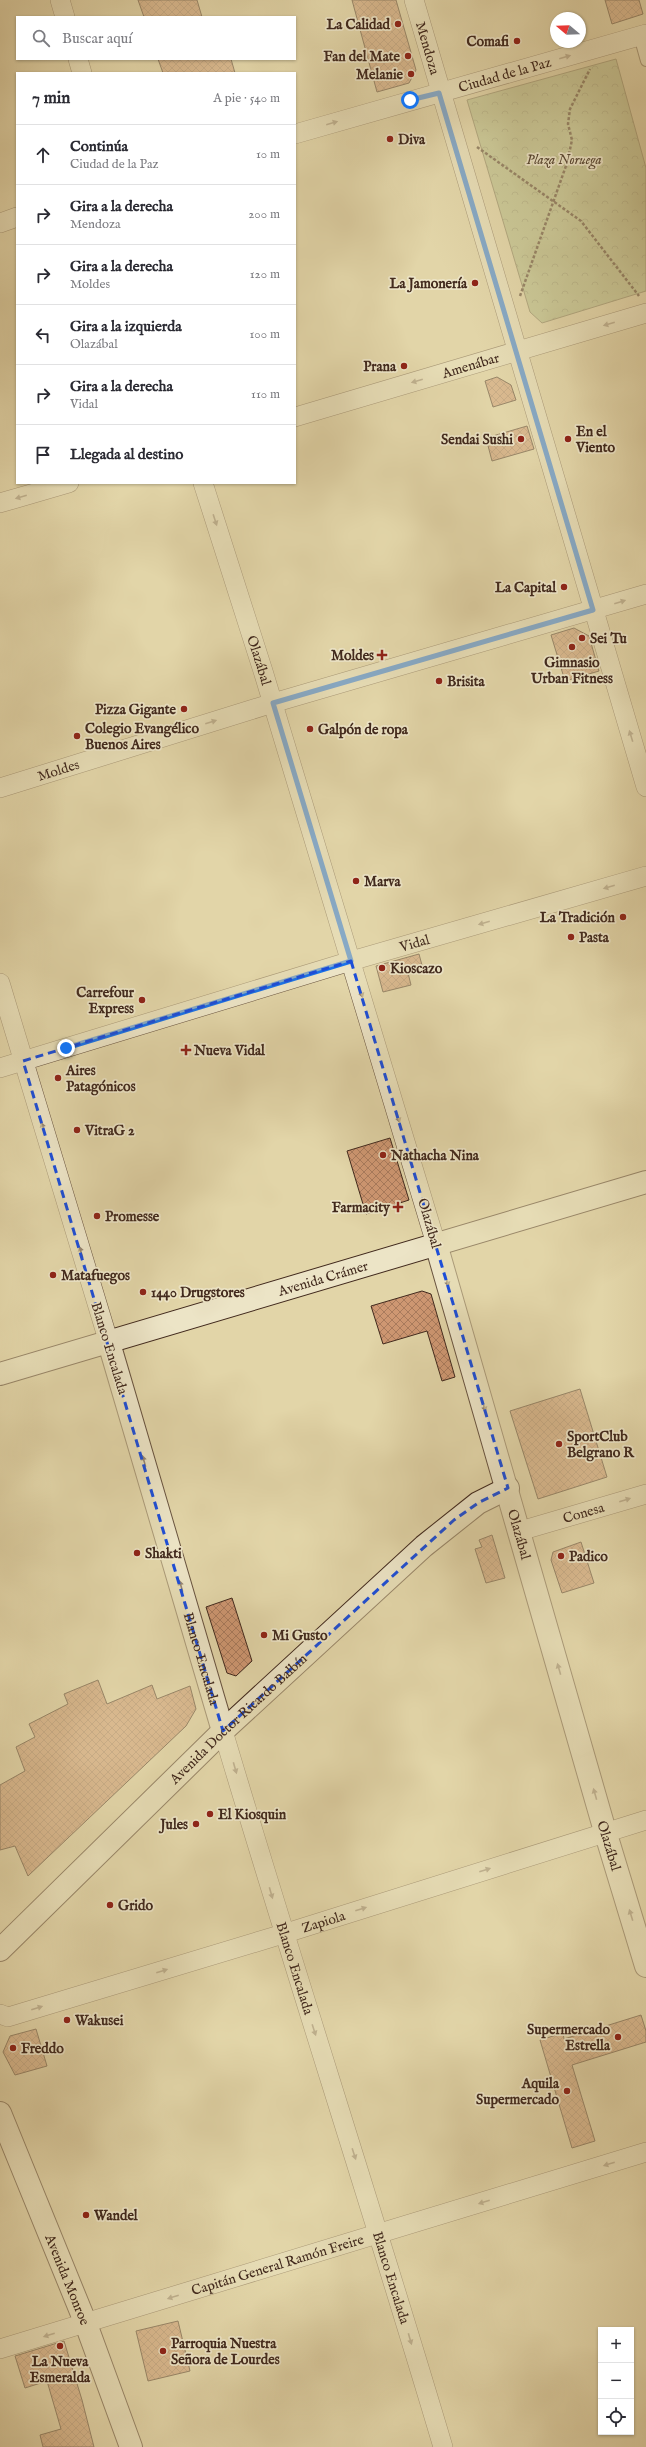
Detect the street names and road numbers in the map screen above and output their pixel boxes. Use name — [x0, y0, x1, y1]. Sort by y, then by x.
street label: Mendoza — [411, 20, 444, 78]
street label: Ciudad de la Paz — [457, 53, 554, 97]
street label: Amenábar — [439, 349, 502, 383]
street label: Olazábal — [242, 633, 275, 688]
street label: Moldes — [35, 756, 82, 786]
street label: Vidal — [397, 931, 432, 957]
street label: Olazábal — [413, 1196, 445, 1251]
street label: Avenida Crámer — [275, 1257, 370, 1301]
street label: Blanco Encalada — [86, 1300, 132, 1398]
street label: Conesa — [561, 1498, 607, 1528]
street label: Olazábal — [503, 1507, 534, 1562]
street label: Blanco Encalada — [179, 1610, 223, 1708]
street label: Avenida Doctor Ricardo Balbín — [166, 1650, 312, 1789]
street label: Olazábal — [592, 1819, 625, 1873]
street label: Zapiola — [300, 1907, 348, 1938]
street label: Blanco Encalada — [272, 1920, 318, 2018]
street label: Blanco Encalada — [368, 2229, 414, 2327]
street label: Capitán General Ramón Freire — [189, 2230, 367, 2300]
street label: Avenida Monroe — [40, 2231, 94, 2329]

